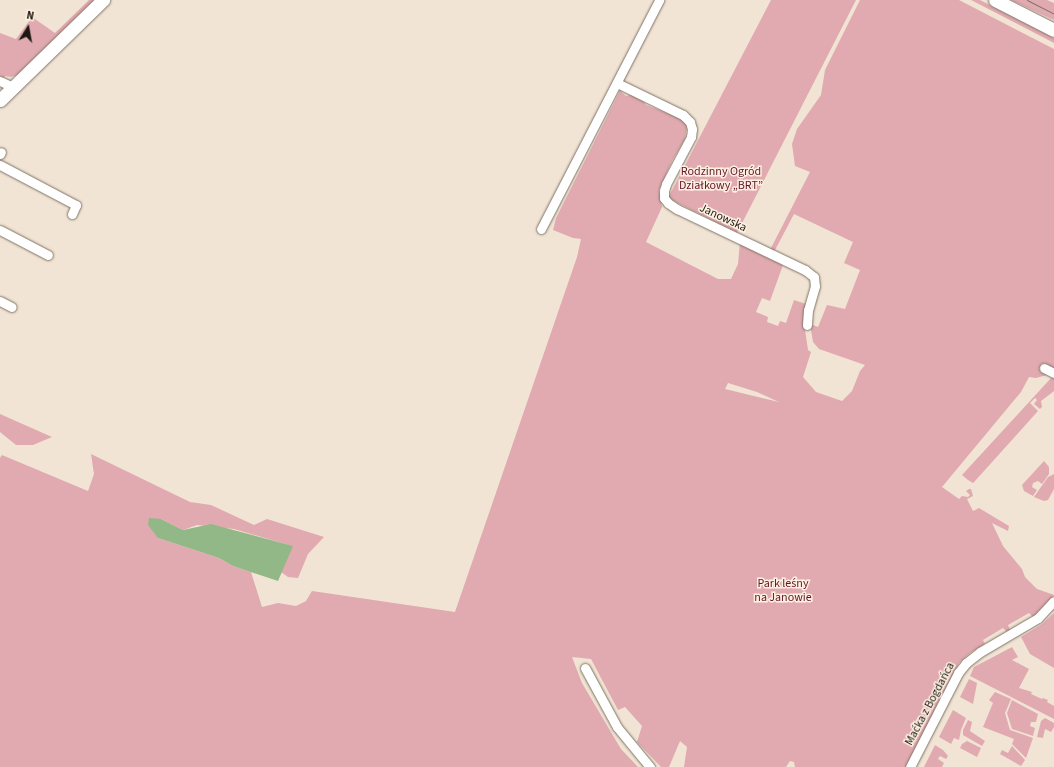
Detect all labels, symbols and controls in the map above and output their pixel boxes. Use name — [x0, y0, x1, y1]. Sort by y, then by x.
north arrow — [8, 8, 48, 48]
text: N — [25, 8, 35, 24]
park label: Rodzinny Ogród Działkowy „BRT” — [679, 165, 763, 193]
street label: Janowska — [697, 201, 749, 235]
park label: Park leśny na Janowie — [754, 577, 812, 605]
street label: Maćka z Bogdańca — [902, 660, 958, 748]

